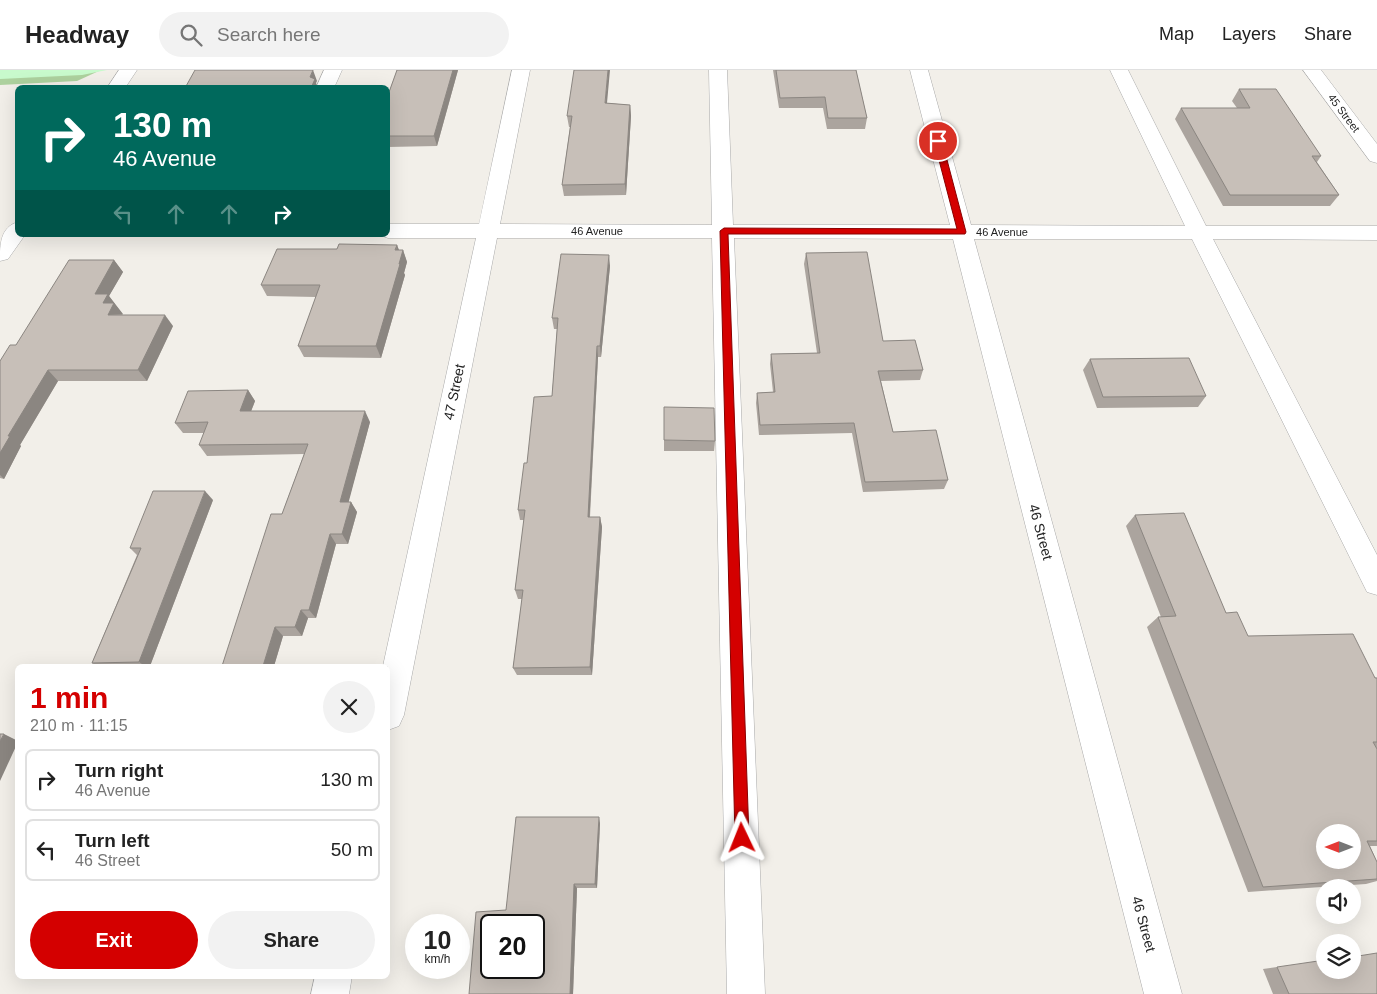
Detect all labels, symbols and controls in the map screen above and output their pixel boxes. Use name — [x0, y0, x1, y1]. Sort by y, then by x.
search box — [159, 12, 509, 57]
text: Headway — [25, 21, 129, 48]
icon: search — [177, 21, 205, 49]
text: Search here — [217, 24, 321, 45]
text: Map — [1159, 24, 1194, 44]
text: Layers — [1222, 24, 1276, 44]
text: Share — [1304, 24, 1352, 44]
street label: 45 Street — [1326, 92, 1362, 134]
icon: right — [30, 105, 95, 170]
text: 130 m — [113, 105, 212, 144]
pin — [917, 120, 959, 162]
icon: arrive — [924, 127, 952, 155]
text: 46 Avenue — [113, 146, 217, 171]
icon: left — [109, 200, 137, 228]
icon: ahead — [162, 200, 190, 228]
icon: ahead — [215, 200, 243, 228]
icon: right — [268, 200, 296, 228]
street label: 46 Avenue — [571, 225, 623, 237]
street label: 46 Avenue — [976, 226, 1028, 238]
street label: 47 Street — [440, 362, 468, 421]
street label: 46 Street — [1026, 502, 1056, 562]
text: 1 min — [30, 681, 108, 714]
button: close — [323, 681, 375, 733]
text: 210 m · 11:15 — [30, 717, 128, 734]
text: Turn right — [75, 760, 163, 781]
icon: right — [32, 766, 60, 794]
text: 130 m — [320, 769, 373, 790]
text: 46 Avenue — [75, 782, 150, 799]
position arrow — [715, 811, 767, 863]
north arrow — [1316, 824, 1361, 869]
map controls — [1316, 824, 1361, 979]
text: Turn left — [75, 830, 150, 851]
icon: left — [32, 836, 60, 864]
text: 50 m — [331, 839, 373, 860]
text: 46 Street — [75, 852, 140, 869]
button: sound — [1316, 879, 1361, 924]
street label: 46 Street — [1129, 894, 1159, 954]
button: Exit — [30, 911, 198, 969]
button: Share — [208, 911, 375, 969]
speed limit sign: 20 — [480, 914, 545, 979]
text: 10 — [424, 926, 451, 954]
button: layers — [1316, 934, 1361, 979]
text: km/h — [424, 952, 451, 966]

